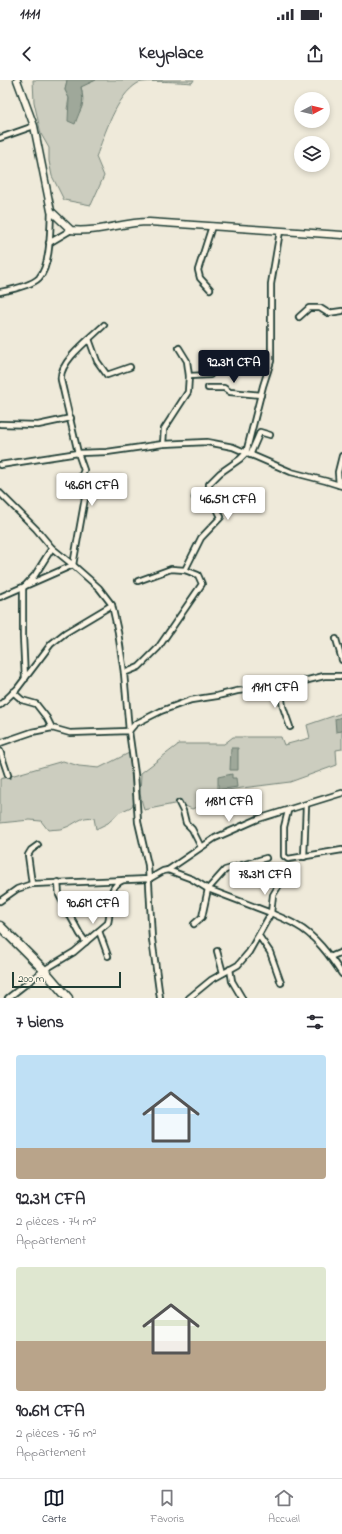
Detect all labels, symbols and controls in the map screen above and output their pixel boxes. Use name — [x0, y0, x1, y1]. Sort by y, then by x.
text: 11:11 — [20, 3, 40, 25]
text: Keyplace — [139, 41, 203, 67]
icon: back — [16, 43, 38, 65]
icon: share — [304, 43, 326, 65]
north arrow — [294, 92, 330, 128]
map controls — [294, 92, 330, 172]
button: layers — [294, 136, 330, 172]
pin: 92.3M CFA — [188, 350, 280, 384]
text: 92.3M CFA — [207, 353, 261, 372]
pin: 48.6M CFA — [46, 473, 138, 507]
text: 48.6M CFA — [65, 476, 119, 495]
pin: 46.5M CFA — [182, 487, 274, 521]
text: 46.5M CFA — [200, 490, 256, 509]
pin: 191M CFA — [234, 675, 316, 709]
text: 191M CFA — [252, 678, 298, 697]
pin: 118M CFA — [188, 789, 270, 823]
text: 118M CFA — [205, 792, 253, 811]
pin: 78.3M CFA — [219, 862, 311, 896]
text: 78.3M CFA — [239, 865, 291, 884]
pin: 90.6M CFA — [47, 891, 139, 925]
text: 90.6M CFA — [67, 894, 119, 913]
scale bar — [12, 970, 121, 989]
text: 200 m — [18, 971, 44, 987]
text: 7 biens — [16, 1010, 64, 1035]
icon: filters — [304, 1011, 326, 1033]
icon: home — [135, 1081, 207, 1153]
text: 92.3M CFA — [16, 1187, 85, 1212]
text: 2 pièces · 74 m² — [16, 1212, 96, 1231]
text: Appartement — [16, 1231, 86, 1250]
icon: home — [135, 1293, 207, 1365]
text: 90.6M CFA — [16, 1399, 85, 1424]
text: 2 pièces · 76 m² — [16, 1424, 97, 1443]
text: Appartement — [16, 1443, 86, 1462]
tab: Carte — [42, 1487, 66, 1527]
tab: Favoris — [150, 1487, 184, 1527]
tab: Accueil — [268, 1487, 300, 1527]

